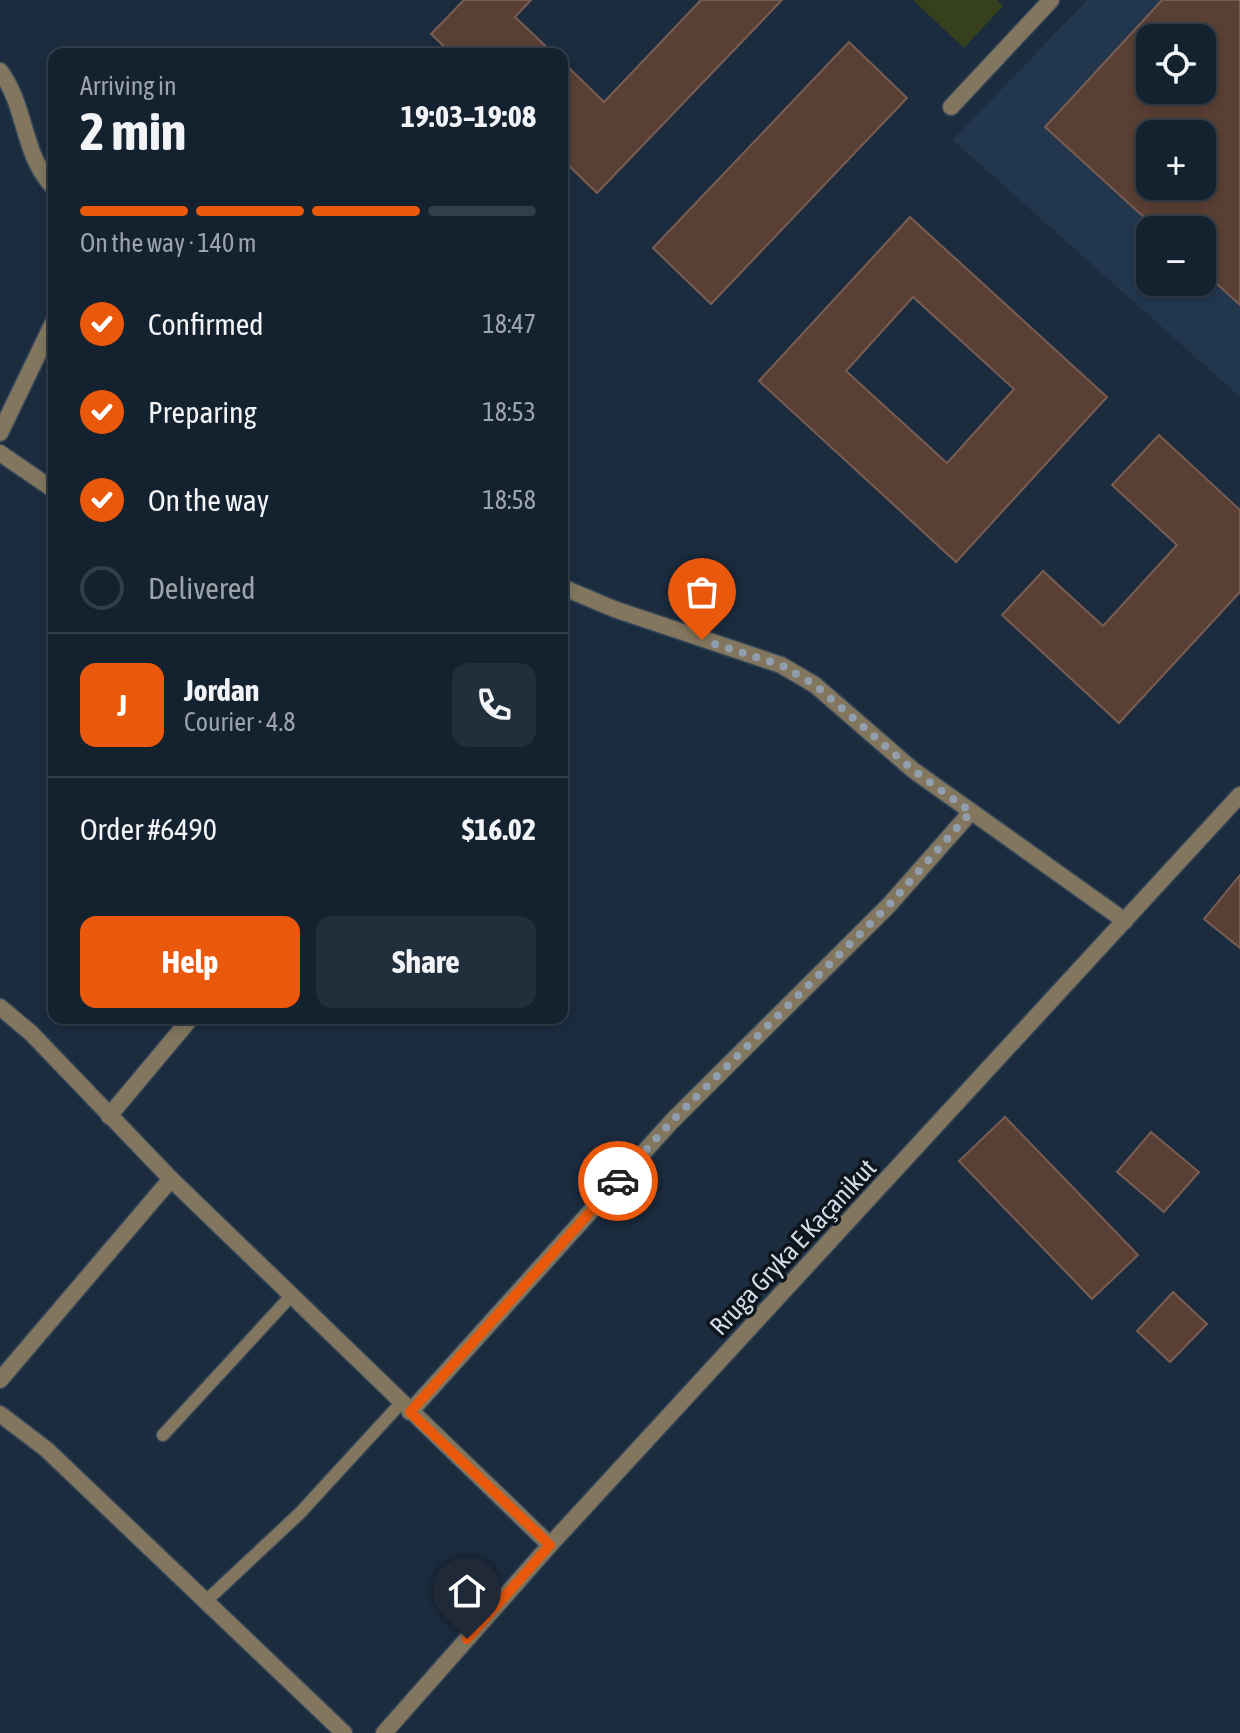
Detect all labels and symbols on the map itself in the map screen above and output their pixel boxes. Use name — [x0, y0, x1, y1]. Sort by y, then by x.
pin — [668, 558, 736, 640]
courier — [578, 1141, 658, 1221]
street label: Rruga Gryka E Kaçanikut — [704, 1153, 882, 1341]
pin — [433, 1557, 501, 1639]

